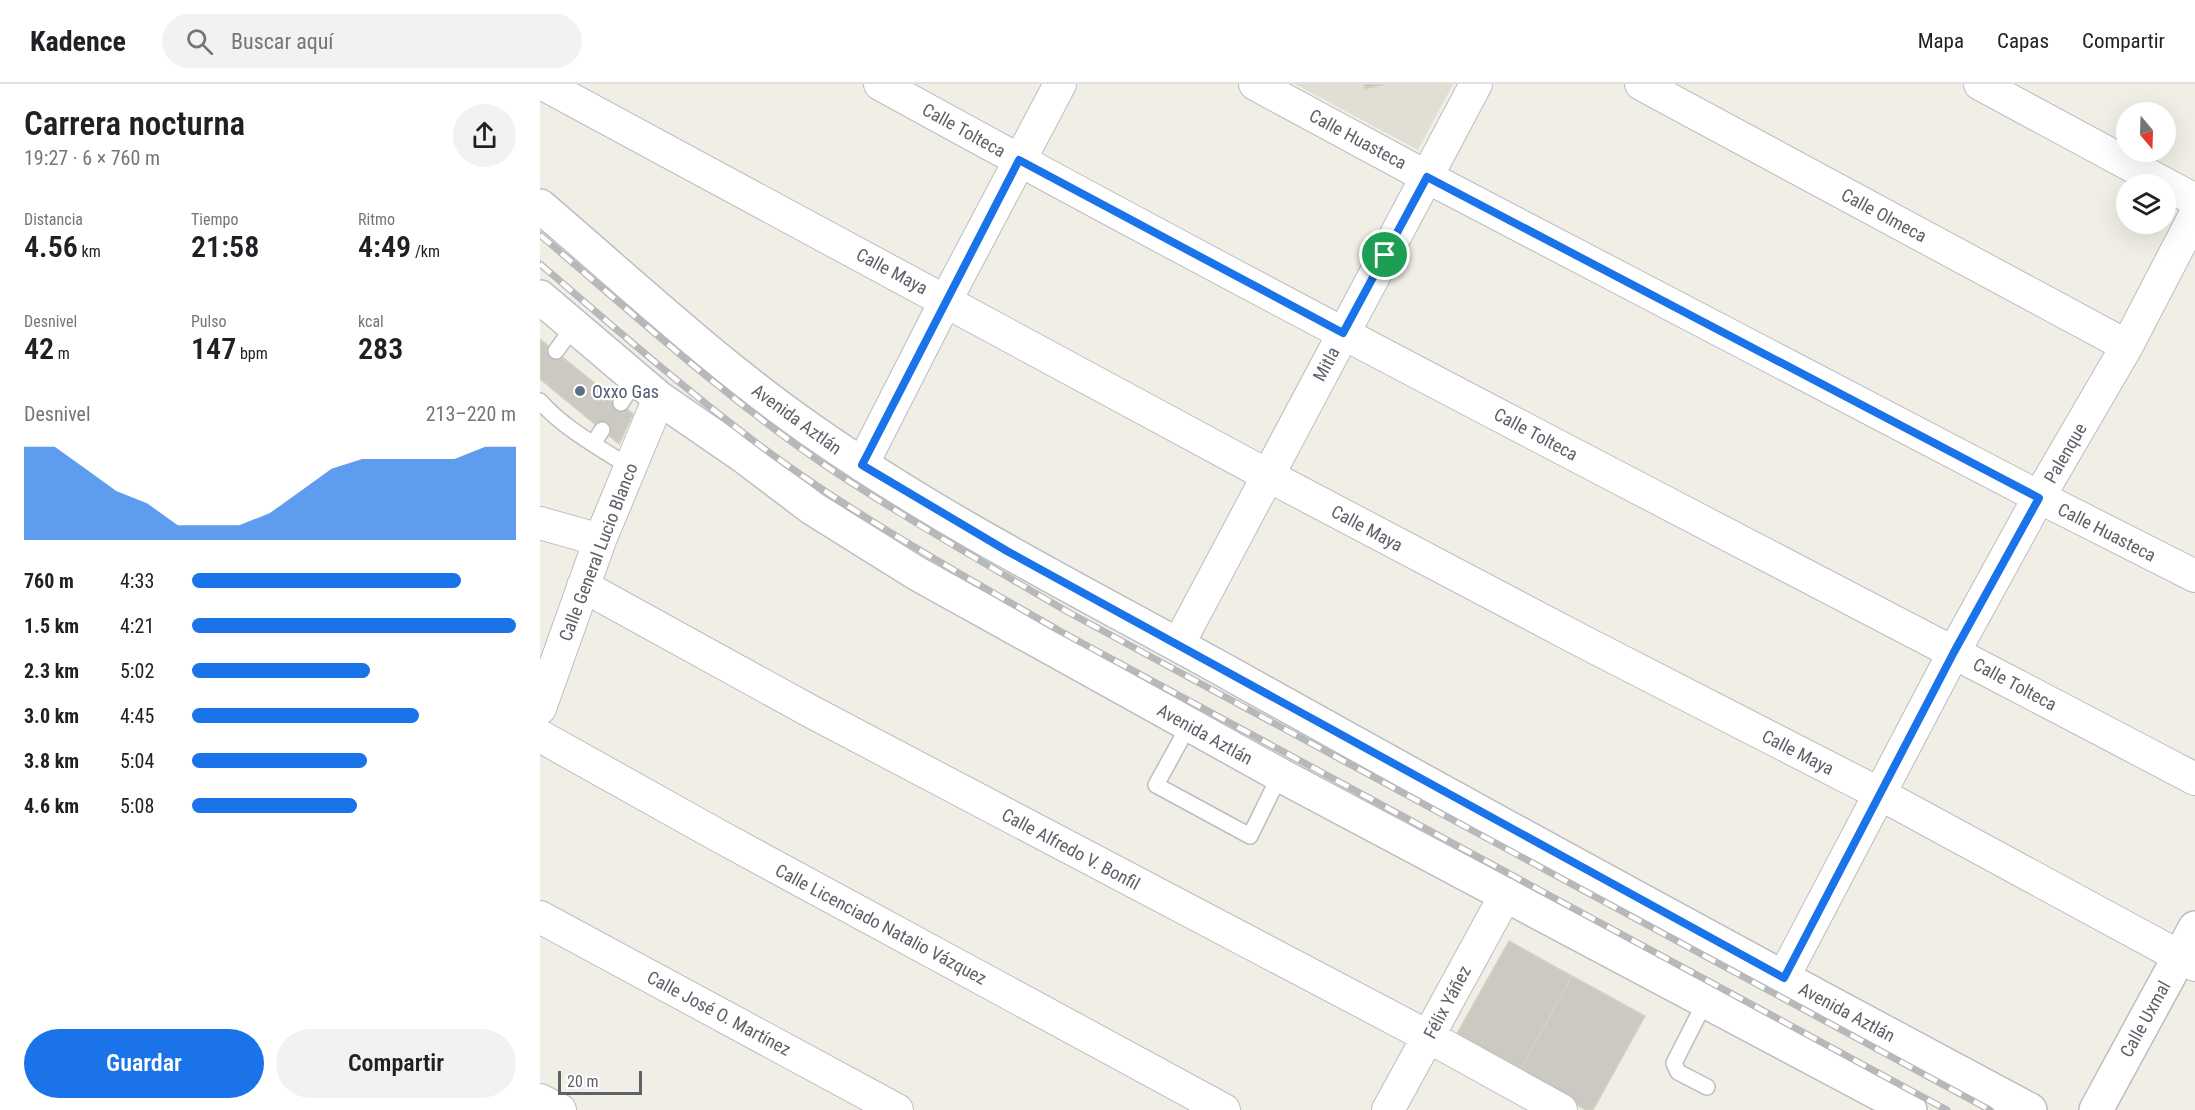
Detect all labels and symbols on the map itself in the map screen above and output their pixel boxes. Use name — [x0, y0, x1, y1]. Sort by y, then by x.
street label: Calle Tolteca — [919, 99, 1009, 161]
north arrow — [2116, 102, 2176, 162]
street label: Calle Huasteca — [1306, 105, 1410, 173]
street label: Calle Olmeca — [1838, 184, 1930, 246]
pin — [1359, 229, 1410, 280]
street label: Calle Maya — [853, 243, 931, 299]
street label: Mitla — [1308, 343, 1344, 385]
street label: Avenida Aztlán — [748, 379, 846, 459]
place label: Oxxo Gas — [592, 381, 659, 402]
marker: Oxxo Gas — [573, 384, 587, 398]
street label: Calle Tolteca — [1491, 403, 1581, 465]
street label: Palenque — [2039, 419, 2091, 487]
street label: Calle General Lucio Blanco — [554, 460, 642, 644]
street label: Calle Huasteca — [2055, 498, 2159, 566]
street label: Calle Maya — [1328, 500, 1406, 556]
street label: Calle Tolteca — [1970, 653, 2060, 715]
street label: Avenida Aztlán — [1154, 699, 1256, 769]
street label: Calle Maya — [1759, 725, 1837, 779]
street label: Calle Alfredo V. Bonfil — [998, 804, 1144, 894]
street label: Calle Licenciado Natalio Vázquez — [772, 859, 990, 989]
street label: Félix Yáñez — [1419, 962, 1475, 1042]
street label: Calle José O. Martínez — [644, 966, 795, 1060]
street label: Calle Uxmal — [2115, 977, 2175, 1061]
street label: Avenida Aztlán — [1795, 978, 1899, 1046]
scale bar — [558, 1068, 642, 1096]

